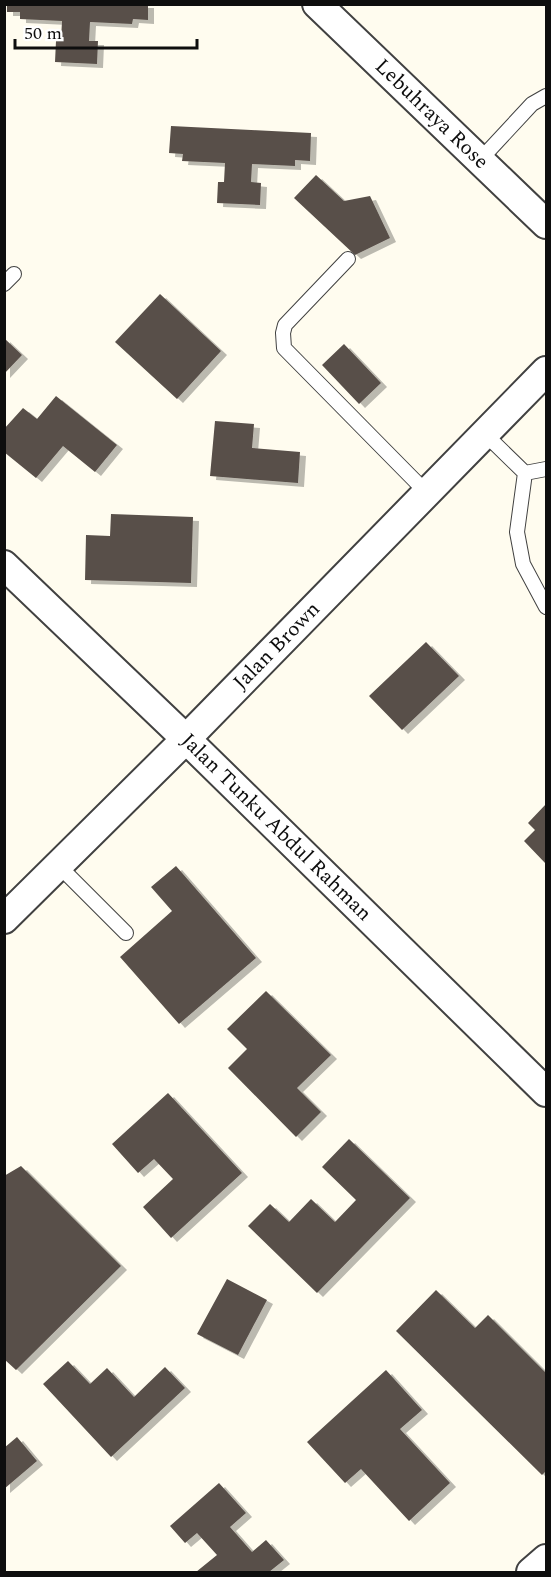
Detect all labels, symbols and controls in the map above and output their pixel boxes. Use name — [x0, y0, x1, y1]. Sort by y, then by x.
scale bar — [15, 12, 196, 50]
text: 50 m — [24, 20, 62, 47]
street label: Lebuhraya Rose — [367, 51, 496, 177]
street label: Jalan Brown — [226, 594, 328, 698]
street label: Jalan Tunku Abdul Rahman — [173, 726, 379, 929]

